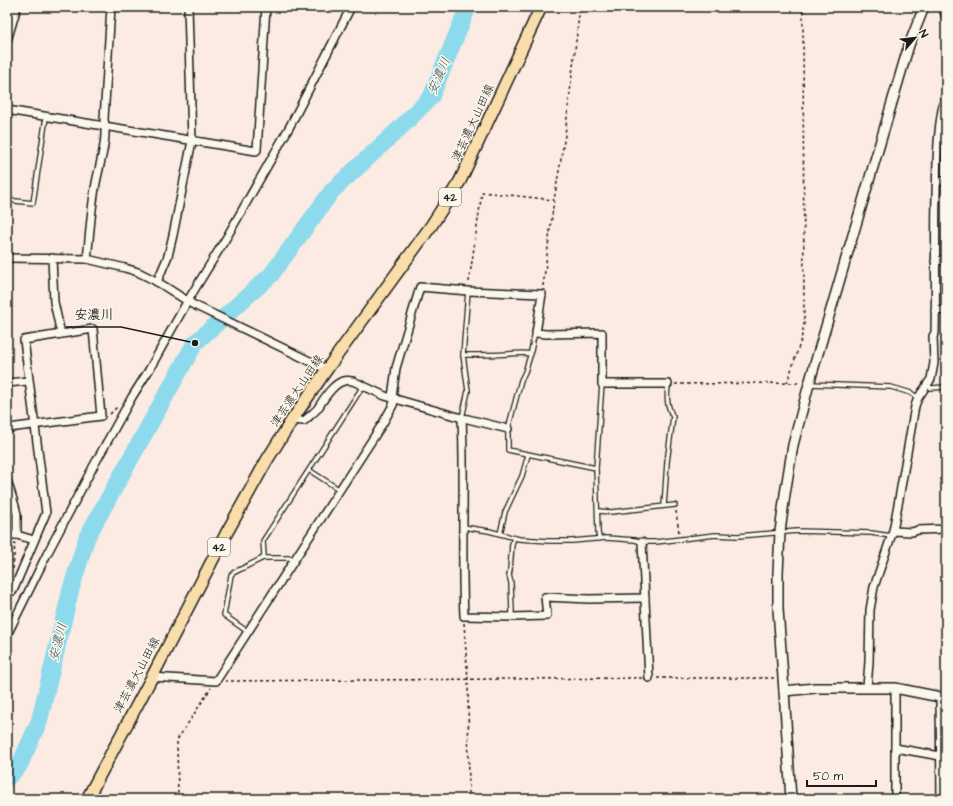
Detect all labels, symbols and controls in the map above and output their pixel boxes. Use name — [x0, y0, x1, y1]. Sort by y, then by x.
north arrow — [895, 18, 935, 58]
text: N — [915, 27, 932, 40]
water label: 安濃川 — [423, 55, 455, 97]
street label: 津芸濃大山田線 — [448, 81, 498, 165]
road number: 42 — [439, 188, 461, 206]
callout: 安濃川 — [66, 302, 121, 327]
text: 安濃川 — [74, 306, 114, 324]
street label: 津芸濃大山田線 — [266, 351, 328, 431]
road number: 42 — [208, 538, 230, 556]
water label: 安濃川 — [45, 621, 71, 663]
street label: 津芸濃大山田線 — [110, 634, 164, 716]
scale bar — [807, 762, 876, 788]
text: 50 m — [813, 768, 844, 785]

